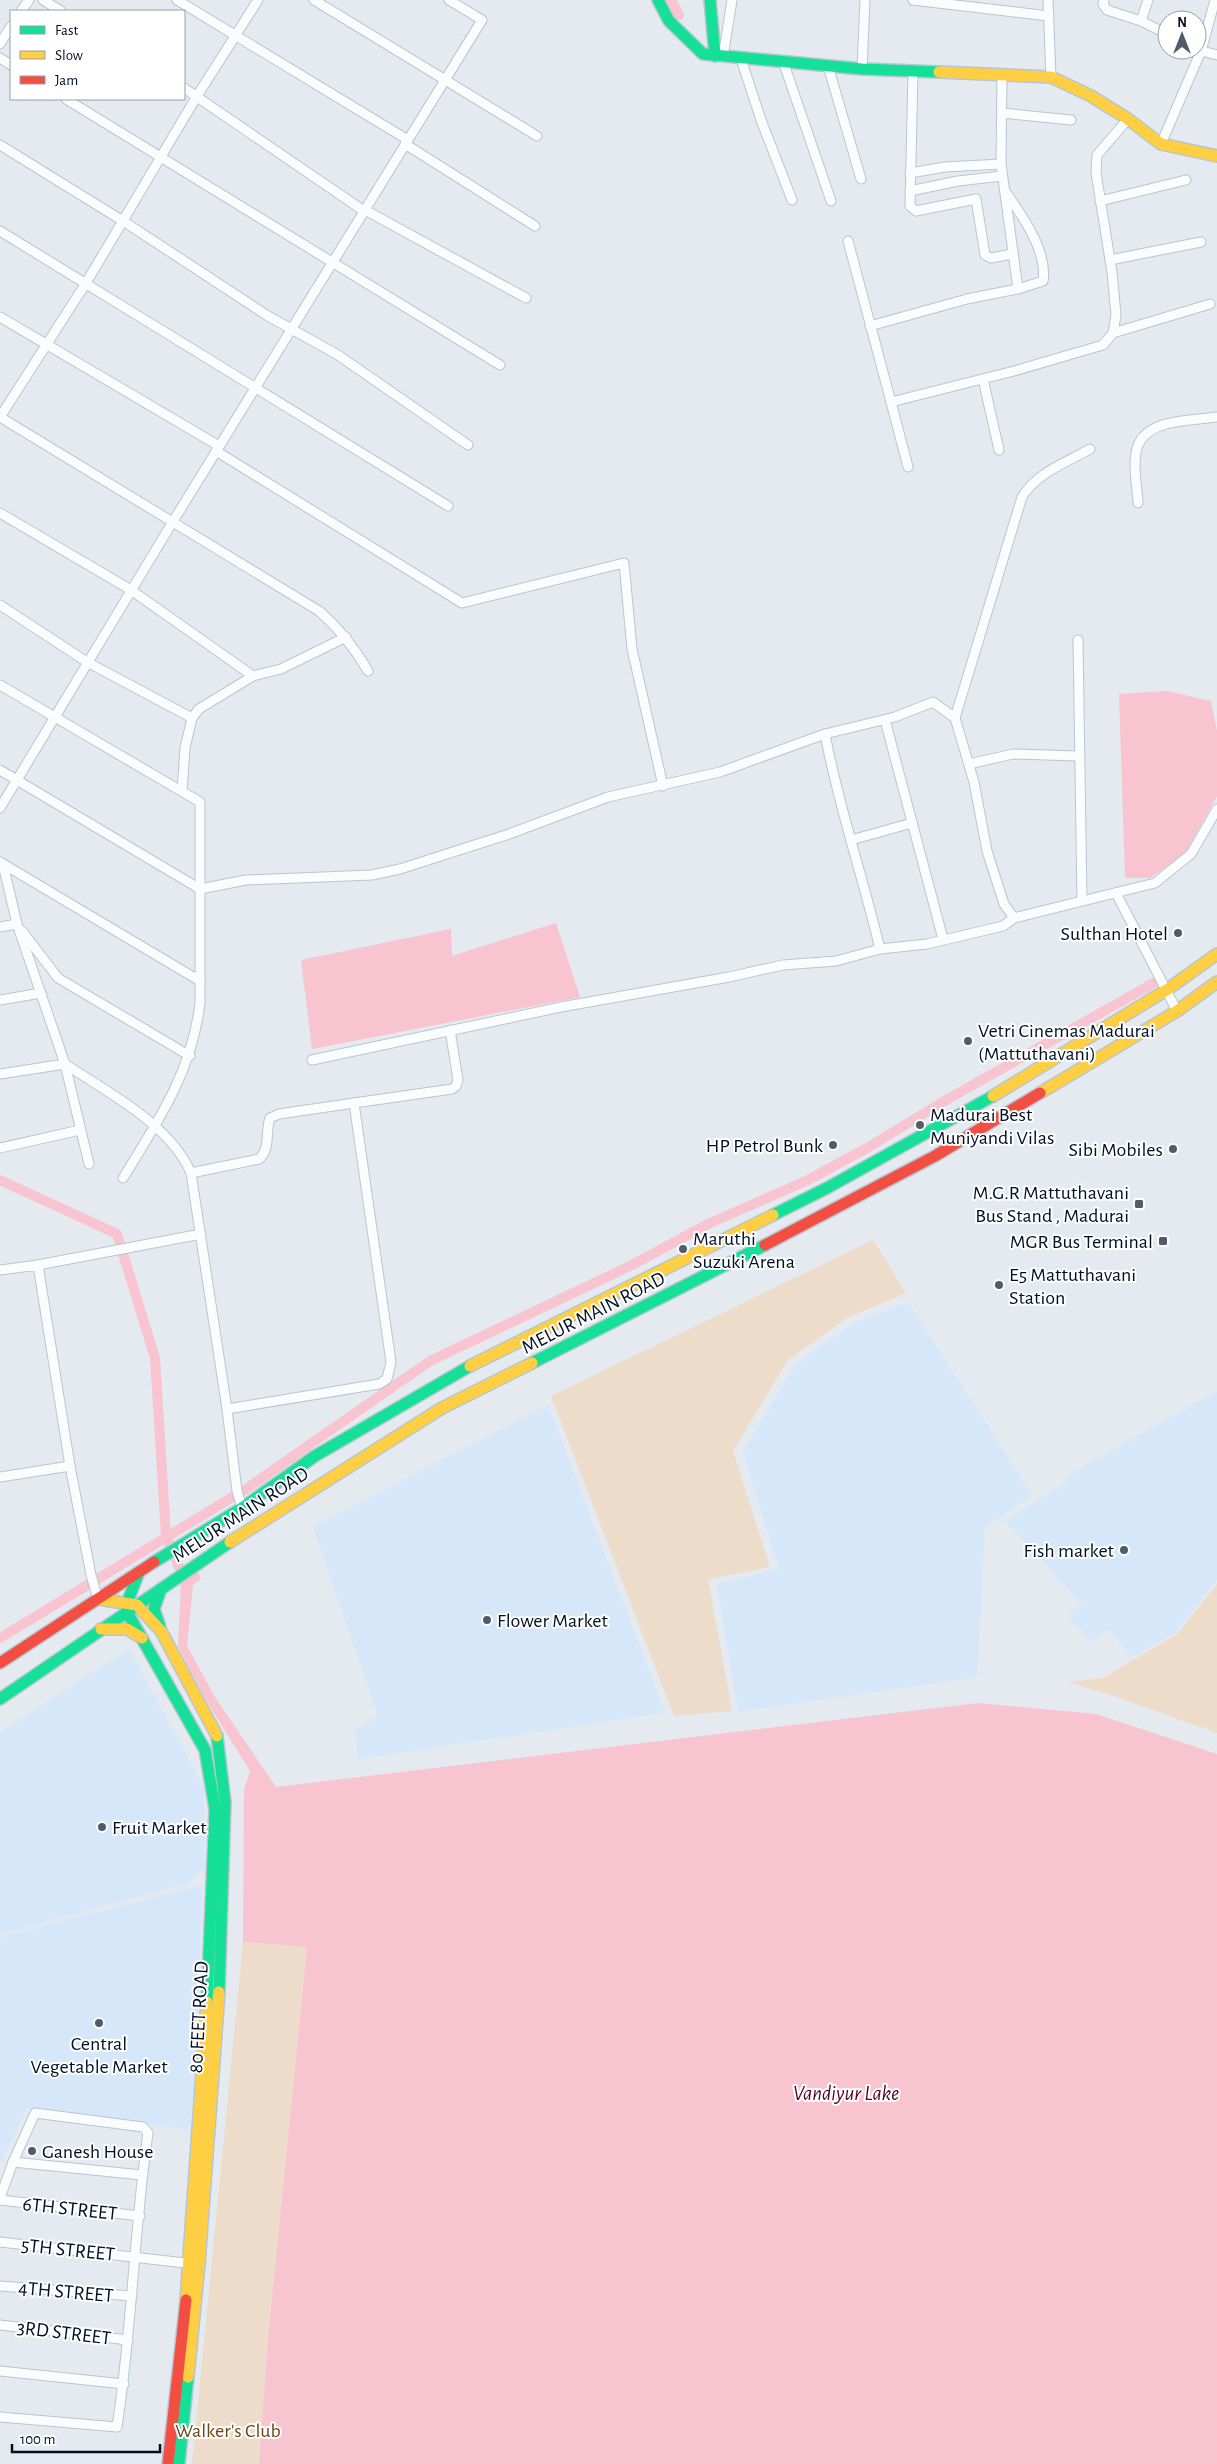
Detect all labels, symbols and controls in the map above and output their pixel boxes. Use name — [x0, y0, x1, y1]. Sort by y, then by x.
legend — [10, 10, 185, 100]
north arrow — [1157, 10, 1207, 60]
text: N — [1177, 16, 1187, 30]
text: Fast — [55, 23, 79, 38]
text: Slow — [55, 48, 83, 63]
text: Jam — [55, 73, 78, 88]
place label: Sulthan Hotel — [1061, 924, 1168, 944]
marker: Sulthan Hotel — [1172, 927, 1184, 939]
place label: Vetri Cinemas Madurai (Mattuthavani) — [978, 1021, 1155, 1064]
marker: Vetri Cinemas Madurai (Mattuthavani) — [962, 1035, 974, 1047]
place label: Madurai Best Muniyandi Vilas — [930, 1105, 1054, 1148]
marker: Madurai Best Muniyandi Vilas — [914, 1119, 926, 1131]
place label: HP Petrol Bunk — [706, 1136, 823, 1156]
marker: HP Petrol Bunk — [827, 1139, 839, 1151]
place label: Sibi Mobiles — [1068, 1140, 1163, 1160]
marker: Sibi Mobiles — [1167, 1143, 1179, 1155]
place label: M.G.R Mattuthavani Bus Stand , Madurai — [973, 1183, 1129, 1226]
marker: M.G.R Mattuthavani Bus Stand , Madurai — [1133, 1198, 1145, 1210]
place label: Maruthi Suzuki Arena — [693, 1229, 795, 1272]
place label: MGR Bus Terminal — [1010, 1232, 1153, 1252]
marker: MGR Bus Terminal — [1157, 1235, 1169, 1247]
marker: Maruthi Suzuki Arena — [677, 1243, 689, 1255]
place label: E5 Mattuthavani Station — [1009, 1265, 1136, 1308]
street label: MELUR MAIN ROAD — [518, 1268, 669, 1358]
marker: E5 Mattuthavani Station — [993, 1279, 1005, 1291]
street label: MELUR MAIN ROAD — [169, 1463, 312, 1566]
place label: Fish market — [1023, 1541, 1115, 1561]
marker: Fish market — [1118, 1544, 1130, 1556]
place label: Flower Market — [497, 1611, 608, 1631]
marker: Flower Market — [481, 1614, 493, 1626]
place label: Fruit Market — [112, 1818, 207, 1838]
marker: Fruit Market — [96, 1821, 108, 1833]
street label: 80 FEET ROAD — [186, 1960, 212, 2074]
marker: Central Vegetable Market — [93, 2017, 105, 2029]
place label: Central Vegetable Market — [30, 2034, 168, 2077]
water label: Vandiyur Lake — [793, 2083, 899, 2104]
place label: Ganesh House — [42, 2142, 153, 2162]
marker: Ganesh House — [26, 2145, 38, 2157]
street label: 6TH STREET — [21, 2194, 119, 2224]
street label: 5TH STREET — [20, 2235, 116, 2265]
street label: 4TH STREET — [17, 2278, 115, 2306]
street label: 3RD STREET — [16, 2317, 112, 2349]
park label: Walker's Club — [175, 2421, 281, 2441]
scale bar — [12, 2422, 160, 2454]
text: 100 m — [20, 2432, 55, 2447]

